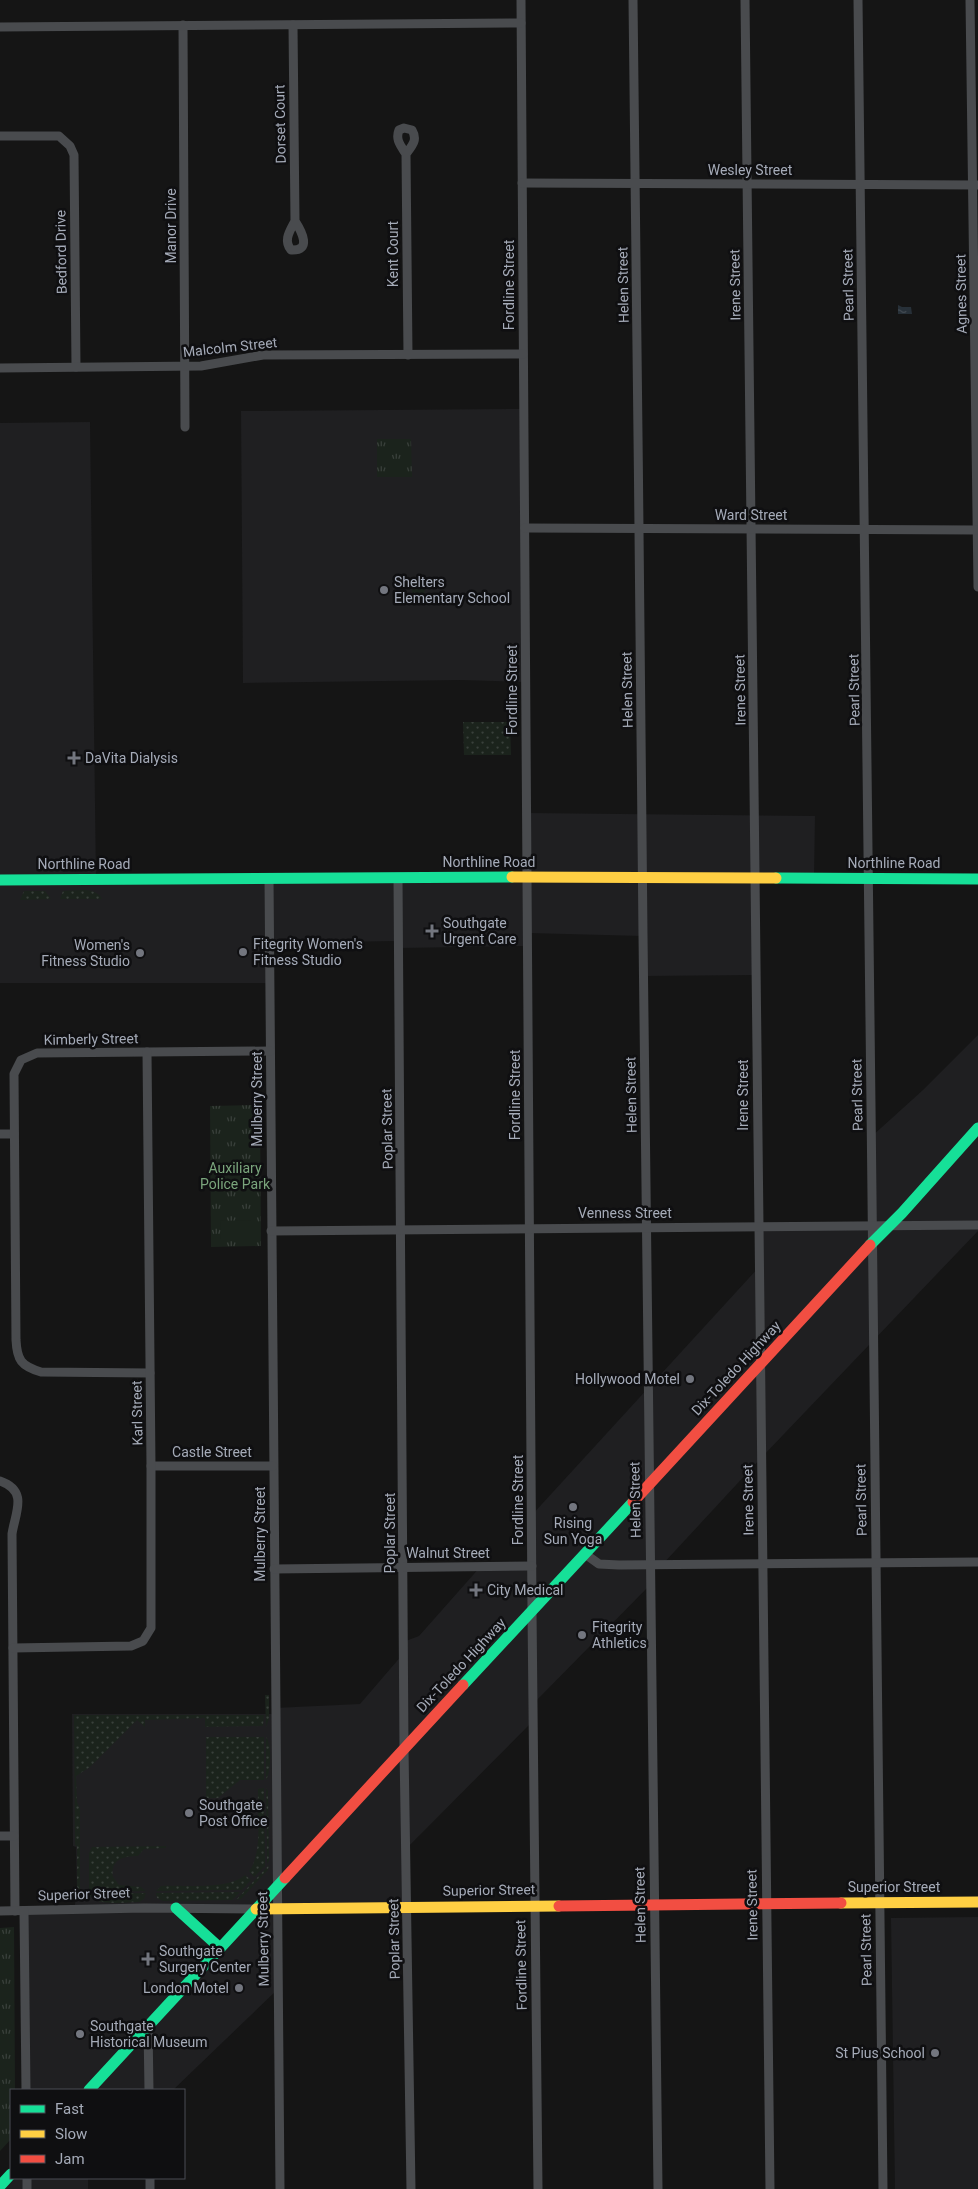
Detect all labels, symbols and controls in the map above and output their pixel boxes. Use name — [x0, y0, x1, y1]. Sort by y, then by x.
street label: Dorset Court — [271, 84, 289, 164]
street label: Wesley Street — [708, 162, 793, 178]
street label: Manor Drive — [163, 188, 179, 264]
street label: Bedford Drive — [52, 210, 70, 294]
street label: Kent Court — [385, 220, 401, 287]
street label: Fordline Street — [501, 239, 517, 330]
street label: Helen Street — [614, 246, 632, 323]
street label: Pearl Street — [839, 248, 857, 321]
street label: Irene Street — [726, 249, 744, 321]
street label: Agnes Street — [952, 254, 970, 334]
street label: Malcolm Street — [182, 334, 278, 360]
street label: Ward Street — [715, 507, 788, 523]
place label: Shelters Elementary School — [394, 574, 510, 606]
marker: Shelters Elementary School — [378, 584, 390, 596]
street label: Fordline Street — [504, 644, 520, 735]
street label: Helen Street — [618, 651, 636, 728]
street label: Pearl Street — [845, 653, 863, 726]
street label: Irene Street — [731, 654, 749, 726]
place label: DaVita Dialysis — [85, 750, 178, 766]
marker: DaVita Dialysis — [67, 751, 81, 765]
street label: Northline Road — [443, 854, 535, 870]
street label: Northline Road — [848, 855, 940, 871]
street label: Northline Road — [38, 856, 130, 872]
place label: Southgate Urgent Care — [443, 915, 517, 947]
marker: Southgate Urgent Care — [425, 924, 439, 938]
place label: Fitegrity Women's Fitness Studio — [253, 936, 363, 968]
place label: Women's Fitness Studio — [41, 937, 130, 969]
marker: Fitegrity Women's Fitness Studio — [237, 946, 249, 958]
marker: Women's Fitness Studio — [134, 947, 146, 959]
street label: Kimberly Street — [43, 1030, 139, 1048]
street label: Fordline Street — [507, 1049, 523, 1140]
street label: Mulberry Street — [249, 1051, 265, 1147]
street label: Helen Street — [622, 1056, 640, 1133]
street label: Pearl Street — [848, 1058, 866, 1131]
street label: Irene Street — [735, 1059, 751, 1131]
street label: Poplar Street — [378, 1088, 396, 1170]
park label: Auxiliary Police Park — [200, 1160, 271, 1192]
street label: Venness Street — [578, 1205, 672, 1221]
street label: Dix-Toledo Highway — [688, 1317, 784, 1418]
place label: Hollywood Motel — [575, 1371, 680, 1387]
marker: Hollywood Motel — [684, 1373, 696, 1385]
street label: Karl Street — [128, 1380, 146, 1446]
street label: Castle Street — [172, 1444, 252, 1460]
street label: Fordline Street — [510, 1454, 526, 1545]
street label: Helen Street — [626, 1461, 644, 1538]
street label: Pearl Street — [852, 1463, 870, 1536]
street label: Irene Street — [739, 1464, 757, 1536]
street label: Mulberry Street — [252, 1486, 268, 1582]
street label: Poplar Street — [382, 1492, 398, 1573]
marker: Rising Sun Yoga — [567, 1501, 579, 1513]
place label: Rising Sun Yoga — [544, 1515, 602, 1547]
street label: Walnut Street — [406, 1545, 490, 1561]
place label: City Medical — [487, 1582, 564, 1598]
marker: City Medical — [469, 1583, 483, 1597]
street label: Dix-Toledo Highway — [413, 1614, 509, 1715]
place label: Fitegrity Athletics — [592, 1619, 647, 1651]
marker: Fitegrity Athletics — [576, 1629, 588, 1641]
place label: Southgate Post Office — [199, 1797, 267, 1829]
marker: Southgate Post Office — [183, 1807, 195, 1819]
street label: Helen Street — [631, 1866, 649, 1943]
street label: Irene Street — [743, 1869, 761, 1941]
street label: Superior Street — [848, 1879, 941, 1895]
street label: Superior Street — [443, 1881, 536, 1899]
street label: Superior Street — [37, 1884, 131, 1904]
street label: Mulberry Street — [254, 1891, 272, 1987]
street label: Poplar Street — [385, 1898, 403, 1980]
street label: Pearl Street — [857, 1913, 875, 1986]
street label: Fordline Street — [512, 1919, 530, 2010]
place label: Southgate Surgery Center — [159, 1943, 251, 1975]
marker: Southgate Surgery Center — [141, 1952, 155, 1966]
place label: London Motel — [143, 1980, 229, 1996]
marker: London Motel — [233, 1982, 245, 1994]
place label: Southgate Historical Museum — [90, 2018, 208, 2050]
marker: Southgate Historical Museum — [74, 2028, 86, 2040]
place label: St Pius School — [835, 2045, 925, 2061]
marker: St Pius School — [929, 2047, 941, 2059]
legend — [10, 2089, 185, 2179]
text: Fast — [55, 2100, 84, 2118]
text: Slow — [55, 2125, 87, 2143]
text: Jam — [55, 2150, 85, 2168]

